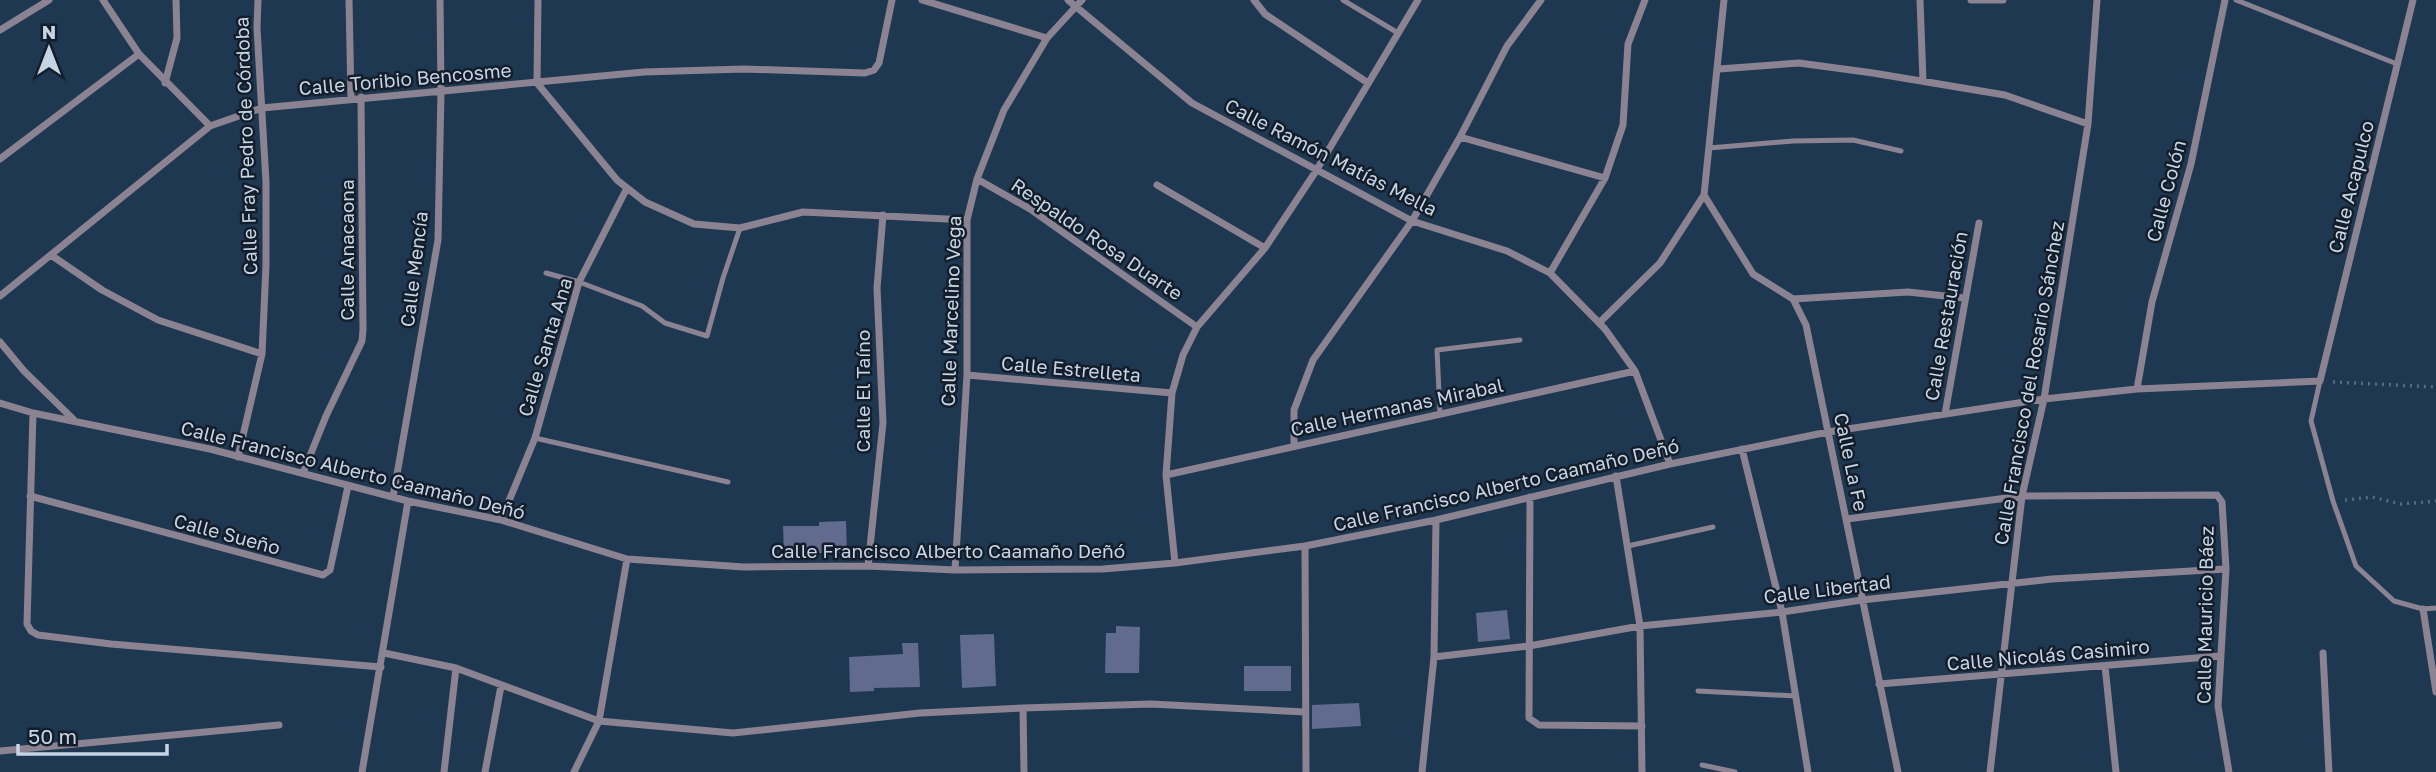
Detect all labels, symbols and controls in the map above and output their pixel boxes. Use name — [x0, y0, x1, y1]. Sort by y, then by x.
north arrow — [14, 14, 84, 84]
street label: Calle Fray Pedro de Córdoba — [229, 16, 262, 276]
text: N — [42, 20, 56, 43]
street label: Calle Toribio Bencosme — [298, 58, 512, 99]
street label: Calle Ramón Matías Mella — [1221, 93, 1441, 220]
street label: Calle Acapulco — [2323, 118, 2378, 256]
street label: Calle Colón — [2141, 137, 2190, 244]
street label: Respaldo Rosa Duarte — [1007, 173, 1187, 304]
street label: Calle Anacaona — [335, 179, 358, 321]
street label: Calle Mencía — [395, 210, 432, 328]
street label: Calle Marcelino Vega — [936, 215, 965, 407]
street label: Calle Francisco del Rosario Sánchez — [1989, 219, 2068, 547]
street label: Calle Restauración — [1919, 229, 1972, 402]
street label: Calle Santa Ana — [512, 275, 577, 419]
street label: Calle El Taíno — [851, 330, 874, 452]
street label: Calle Estrelleta — [1000, 351, 1142, 386]
street label: Calle Hermanas Mirabal — [1288, 373, 1505, 440]
street label: Calle La Fe — [1830, 411, 1873, 513]
street label: Calle Francisco Alberto Caamaño Deñó — [178, 416, 528, 524]
street label: Calle Francisco Alberto Caamaño Deñó — [1331, 433, 1681, 536]
street label: Calle Sueño — [171, 508, 283, 559]
street label: Calle Mauricio Báez — [2191, 526, 2218, 704]
street label: Calle Francisco Alberto Caamaño Deñó — [771, 539, 1125, 562]
street label: Calle Libertad — [1762, 569, 1892, 608]
street label: Calle Nicolás Casimiro — [1946, 634, 2150, 675]
scale bar — [18, 712, 166, 756]
text: 50 m — [28, 723, 77, 749]

